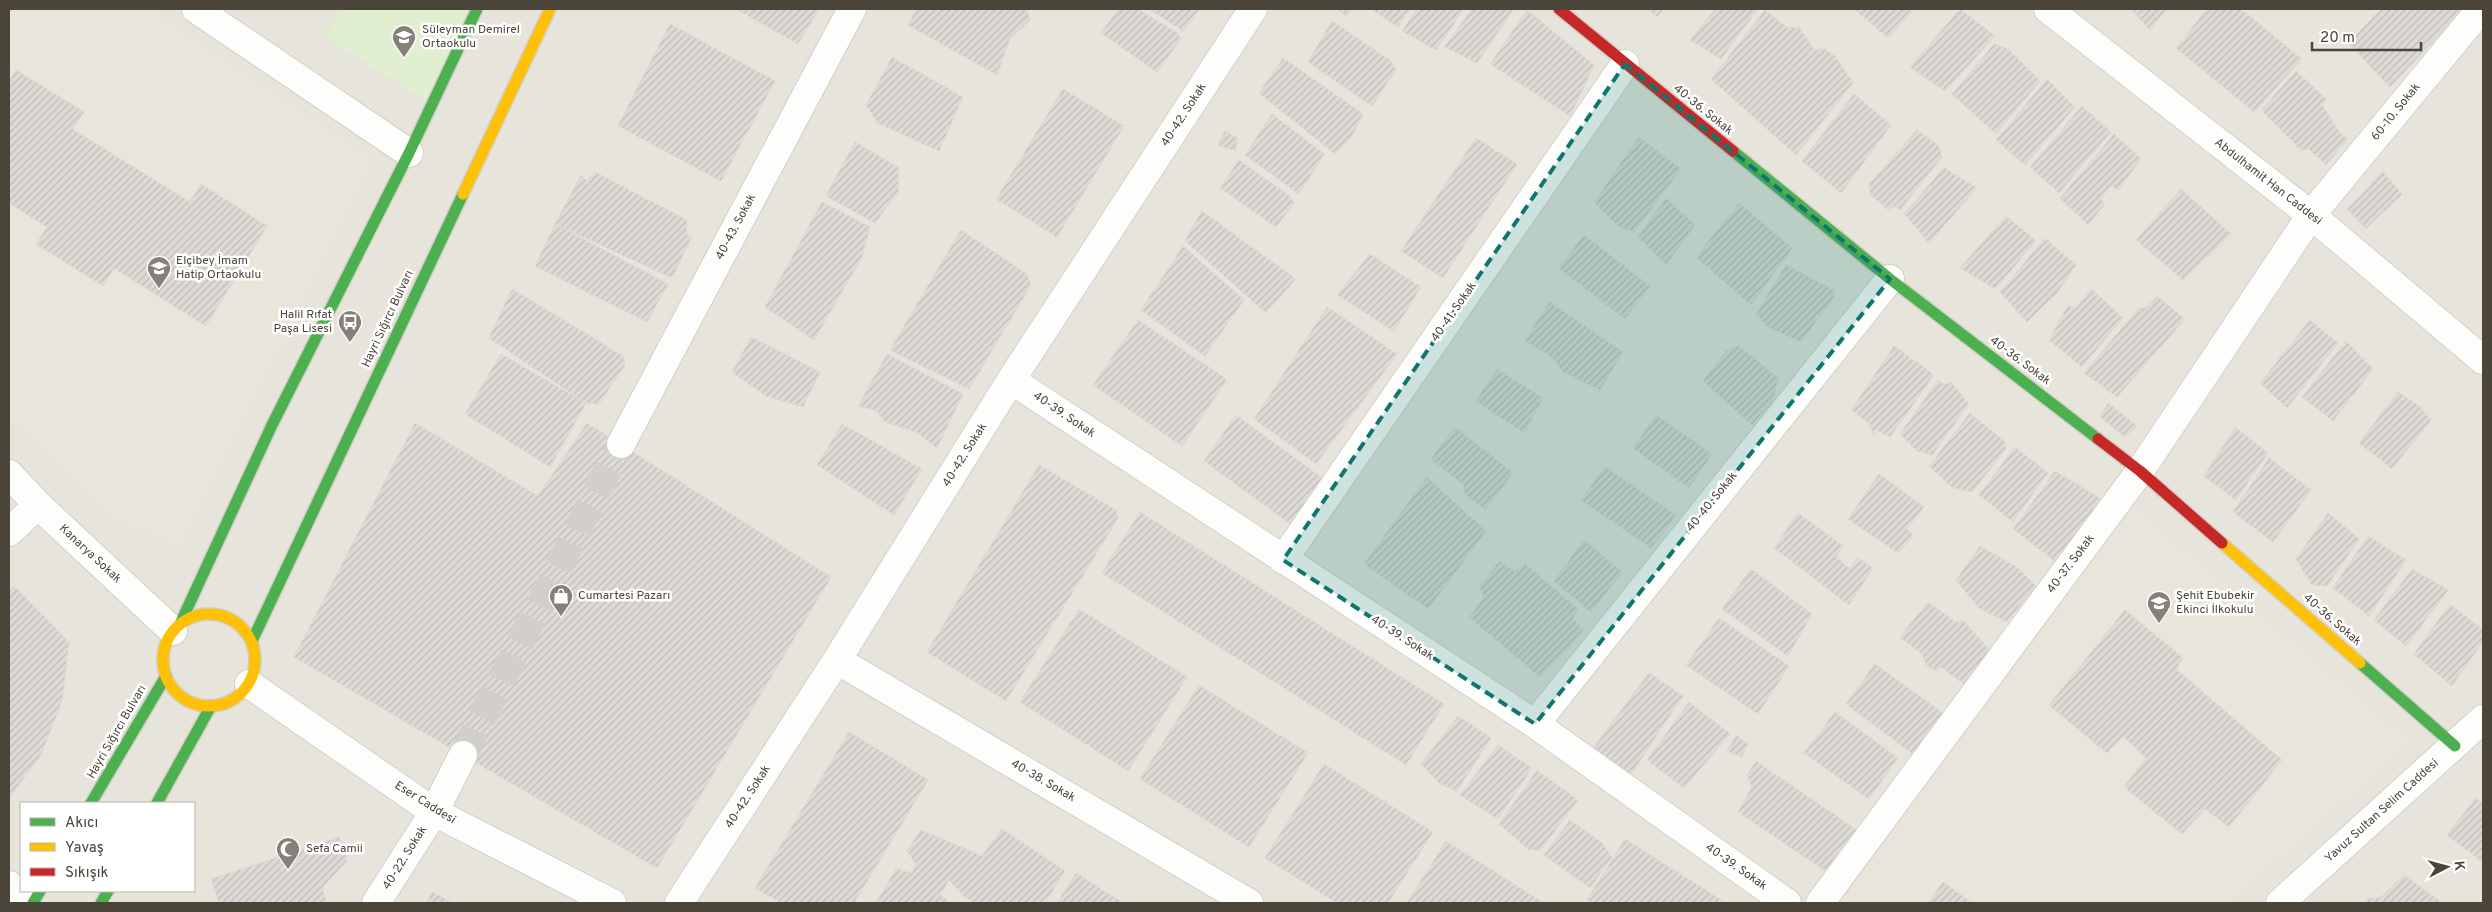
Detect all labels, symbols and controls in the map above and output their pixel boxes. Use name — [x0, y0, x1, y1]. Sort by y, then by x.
scale bar — [2312, 20, 2421, 52]
place label: Süleyman Demirel Ortaokulu — [422, 22, 520, 52]
school or university icon: Süleyman Demirel Ortaokulu — [391, 24, 417, 58]
text: 20 m — [2320, 29, 2355, 48]
street label: 40-42. Sokak — [1157, 80, 1211, 150]
street label: 60-10. Sokak — [2368, 80, 2424, 144]
street label: 40-36. Sokak — [1670, 81, 1736, 139]
street label: Abdulhamit Han Caddesi — [2211, 135, 2325, 229]
street label: 40-43. Sokak — [712, 191, 760, 263]
place label: Elçibey İmam Hatip Ortaokulu — [176, 253, 261, 283]
school or university icon: Elçibey İmam Hatip Ortaokulu — [146, 255, 172, 289]
street label: Hayri Sığırcı Bulvarı — [358, 268, 418, 370]
street label: 40-41. Sokak — [1427, 279, 1481, 345]
place label: Halil Rıfat Paşa Lisesi — [273, 307, 332, 337]
bus stop icon: Halil Rıfat Paşa Lisesi — [337, 309, 363, 343]
street label: 40-36. Sokak — [1986, 333, 2054, 389]
street label: 40-39. Sokak — [1030, 388, 1098, 442]
street label: 40-42. Sokak — [939, 420, 991, 490]
street label: 40-40. Sokak — [1683, 469, 1741, 535]
street label: Kanarya Sokak — [55, 521, 125, 587]
street label: 40-37. Sokak — [2044, 531, 2098, 597]
shop icon: Cumartesi Pazarı — [548, 583, 574, 617]
place label: Cumartesi Pazarı — [578, 588, 670, 604]
place label: Şehit Ebubekir Ekinci İlkokulu — [2176, 588, 2255, 618]
school or university icon: Şehit Ebubekir Ekinci İlkokulu — [2146, 590, 2172, 624]
street label: 40-36. Sokak — [2299, 590, 2365, 650]
street label: 40-39. Sokak — [1367, 612, 1437, 664]
street label: Hayri Sığırcı Bulvarı — [84, 682, 150, 782]
street label: 40-38. Sokak — [1008, 756, 1078, 806]
street label: Yavuz Sultan Selim Caddesi — [2322, 756, 2442, 866]
street label: 40-42. Sokak — [721, 762, 775, 832]
street label: Eser Caddesi — [391, 778, 459, 828]
legend — [20, 802, 195, 892]
text: Akıcı — [65, 814, 98, 833]
street label: 40-22. Sokak — [379, 823, 431, 893]
mosque icon: Sefa Camii — [275, 836, 301, 870]
text: Yavaş — [65, 839, 104, 858]
street label: 40-39. Sokak — [1702, 840, 1770, 894]
place label: Sefa Camii — [306, 841, 363, 857]
north arrow — [2422, 842, 2472, 892]
text: K — [2449, 860, 2467, 872]
text: Sıkışık — [65, 864, 109, 883]

